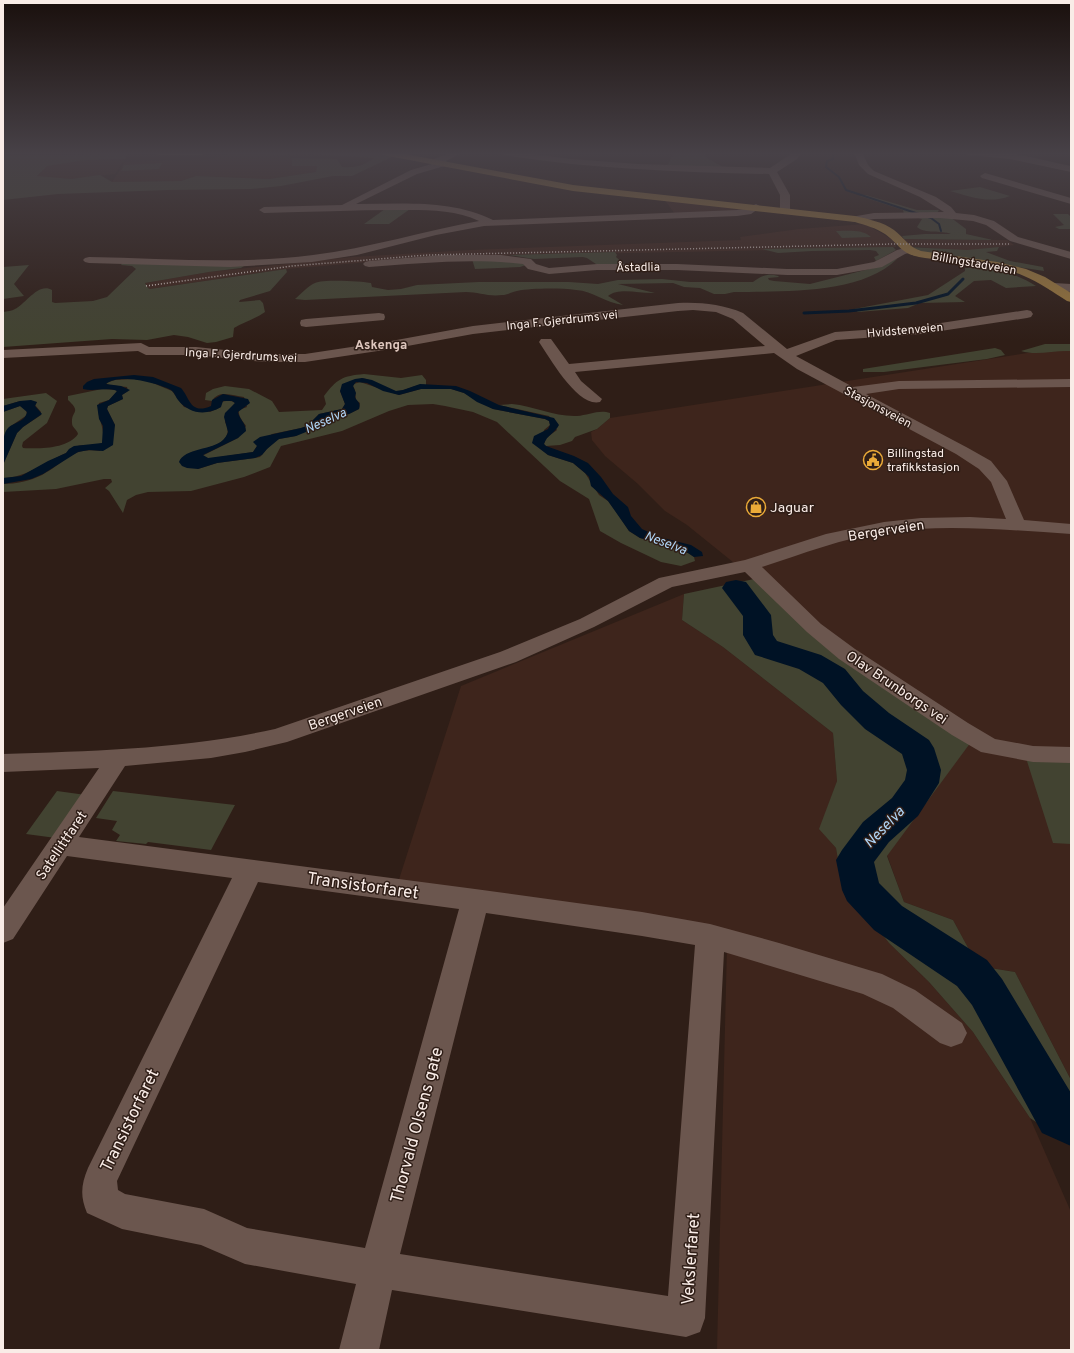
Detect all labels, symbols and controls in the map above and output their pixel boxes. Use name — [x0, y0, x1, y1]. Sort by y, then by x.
street label: Billingstadveien — [930, 249, 1018, 279]
street label: Åstadlia — [616, 260, 660, 276]
street label: Inga F. Gjerdrums vei — [506, 307, 619, 335]
street label: Hvidstenveien — [866, 320, 944, 342]
district label: Askenga — [355, 338, 407, 354]
street label: Inga F. Gjerdrums vei — [185, 345, 297, 367]
street label: Stasjonsveien — [841, 383, 914, 432]
water label: Neselva — [302, 405, 349, 438]
place label: Billingstad trafikkstasjon — [887, 446, 960, 476]
public building icon: Billingstad trafikkstasjon — [862, 449, 884, 471]
shop icon: Jaguar — [745, 496, 767, 518]
place label: Jaguar — [770, 500, 815, 517]
street label: Bergerveien — [847, 517, 926, 546]
water label: Neselva — [642, 529, 689, 559]
street label: Olav Brunborgs vei — [842, 648, 950, 729]
street label: Bergerveien — [306, 694, 385, 735]
water label: Neselva — [861, 803, 910, 853]
street label: Satellittfaret — [33, 808, 91, 883]
street label: Transistorfaret — [306, 868, 420, 906]
street label: Thorvald Olsens gate — [387, 1045, 449, 1206]
street label: Transistorfaret — [96, 1066, 165, 1176]
street label: Vekslerfaret — [678, 1212, 706, 1306]

